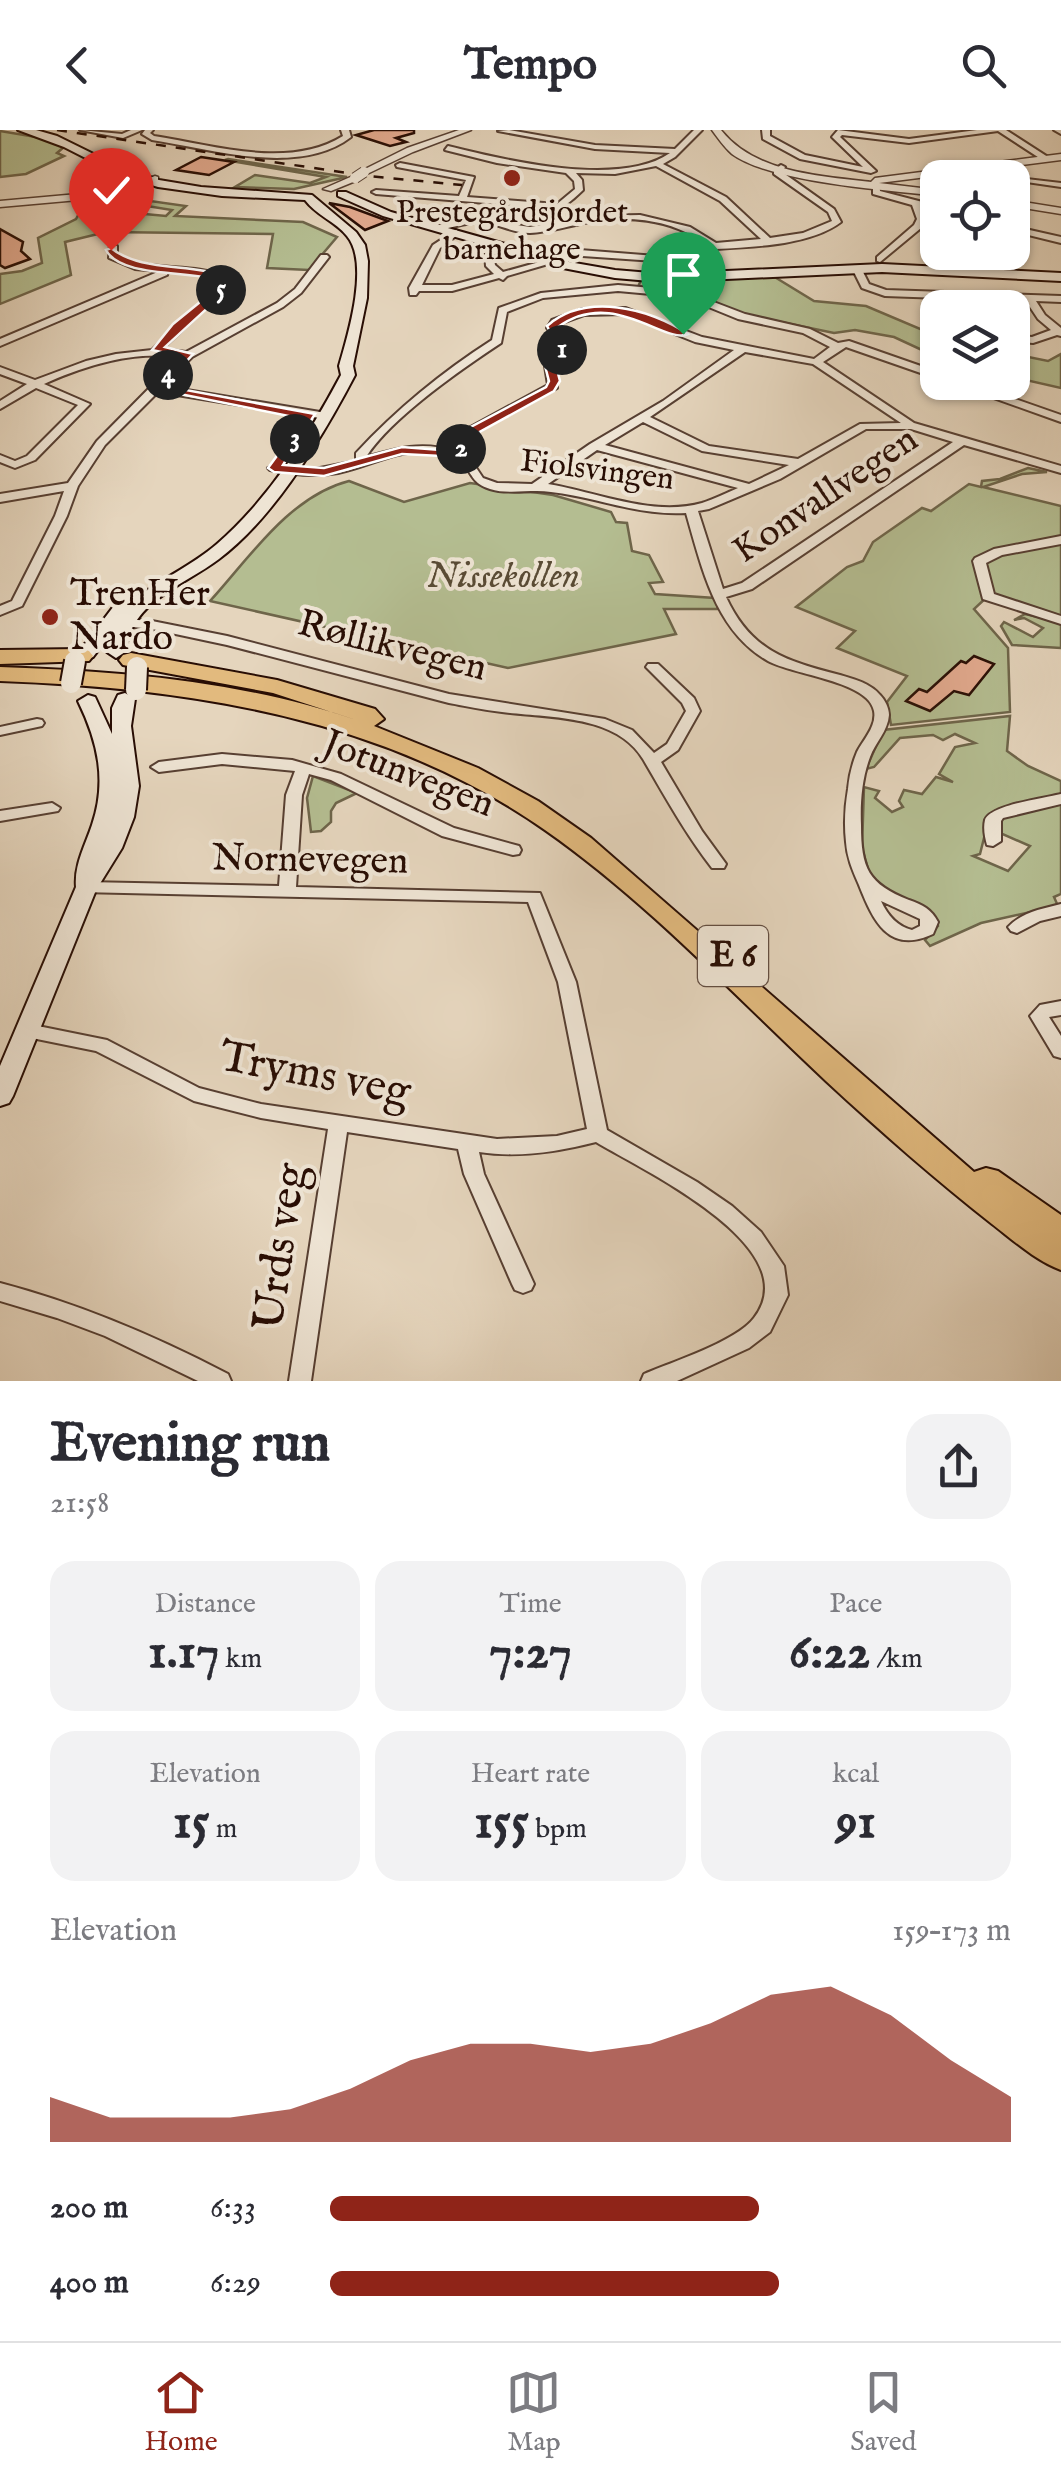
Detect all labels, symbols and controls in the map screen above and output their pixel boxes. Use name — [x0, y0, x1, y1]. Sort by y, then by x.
text: Tempo — [464, 37, 597, 94]
icon: back — [50, 38, 105, 93]
icon: search — [956, 38, 1011, 93]
pin — [69, 148, 154, 251]
map controls — [920, 160, 1030, 400]
button: locate — [920, 160, 1030, 270]
icon: check — [84, 163, 139, 218]
marker: Prestegårdsjordet barnehage — [501, 167, 523, 189]
place label: Prestegårdsjordet barnehage — [396, 193, 628, 271]
pin — [641, 232, 726, 335]
icon: arrive — [656, 247, 711, 302]
pin: 5 — [196, 265, 246, 315]
text: 5 — [216, 272, 226, 307]
button: layers — [920, 290, 1030, 400]
pin: 1 — [537, 325, 587, 375]
text: 1 — [557, 332, 567, 367]
pin: 4 — [143, 350, 193, 400]
text: 4 — [161, 357, 175, 392]
pin: 3 — [270, 414, 320, 464]
street label: Konvallvegen — [724, 416, 928, 576]
text: 3 — [290, 421, 300, 456]
pin: 2 — [436, 424, 486, 474]
text: 2 — [454, 431, 468, 466]
street label: Fiolsvingen — [518, 441, 676, 501]
park label: Nissekollen — [426, 553, 580, 601]
place label: TrenHer Nardo — [70, 571, 210, 663]
street label: Røllikvegen — [293, 600, 491, 694]
marker: TrenHer Nardo — [39, 606, 61, 628]
street label: Jotunvegen — [312, 719, 501, 830]
street label: Nornevegen — [211, 835, 409, 887]
road number: E 6 — [698, 926, 768, 986]
street label: Tryms veg — [215, 1029, 416, 1122]
street label: Urds veg — [241, 1159, 321, 1334]
text: Evening run — [50, 1410, 330, 1480]
button: share — [906, 1414, 1011, 1519]
text: 21:58 — [50, 1483, 110, 1524]
text: Distance — [155, 1587, 256, 1622]
text: Time — [499, 1587, 562, 1622]
text: Pace — [829, 1587, 882, 1622]
text: 1.17 — [148, 1622, 219, 1685]
text: 7:27 — [489, 1622, 572, 1685]
text: 6:22 — [789, 1622, 870, 1685]
text: km — [219, 1642, 262, 1677]
text: /km — [870, 1642, 923, 1677]
text: Elevation — [150, 1757, 261, 1792]
text: Heart rate — [471, 1757, 590, 1792]
text: kcal — [832, 1757, 879, 1792]
text: 15 — [173, 1792, 210, 1855]
text: 155 — [474, 1792, 529, 1855]
text: 91 — [836, 1792, 876, 1855]
text: m — [210, 1812, 237, 1847]
text: bpm — [529, 1812, 587, 1847]
text: Elevation — [50, 1911, 177, 1952]
text: 159–173 m — [892, 1911, 1011, 1952]
text: 200 m — [50, 2188, 128, 2229]
text: 6:33 — [210, 2188, 256, 2229]
text: 400 m — [50, 2263, 129, 2304]
text: 6:29 — [210, 2263, 261, 2304]
tab: Home — [144, 2365, 218, 2460]
tab: Map — [506, 2365, 561, 2460]
tab: Saved — [850, 2365, 917, 2460]

